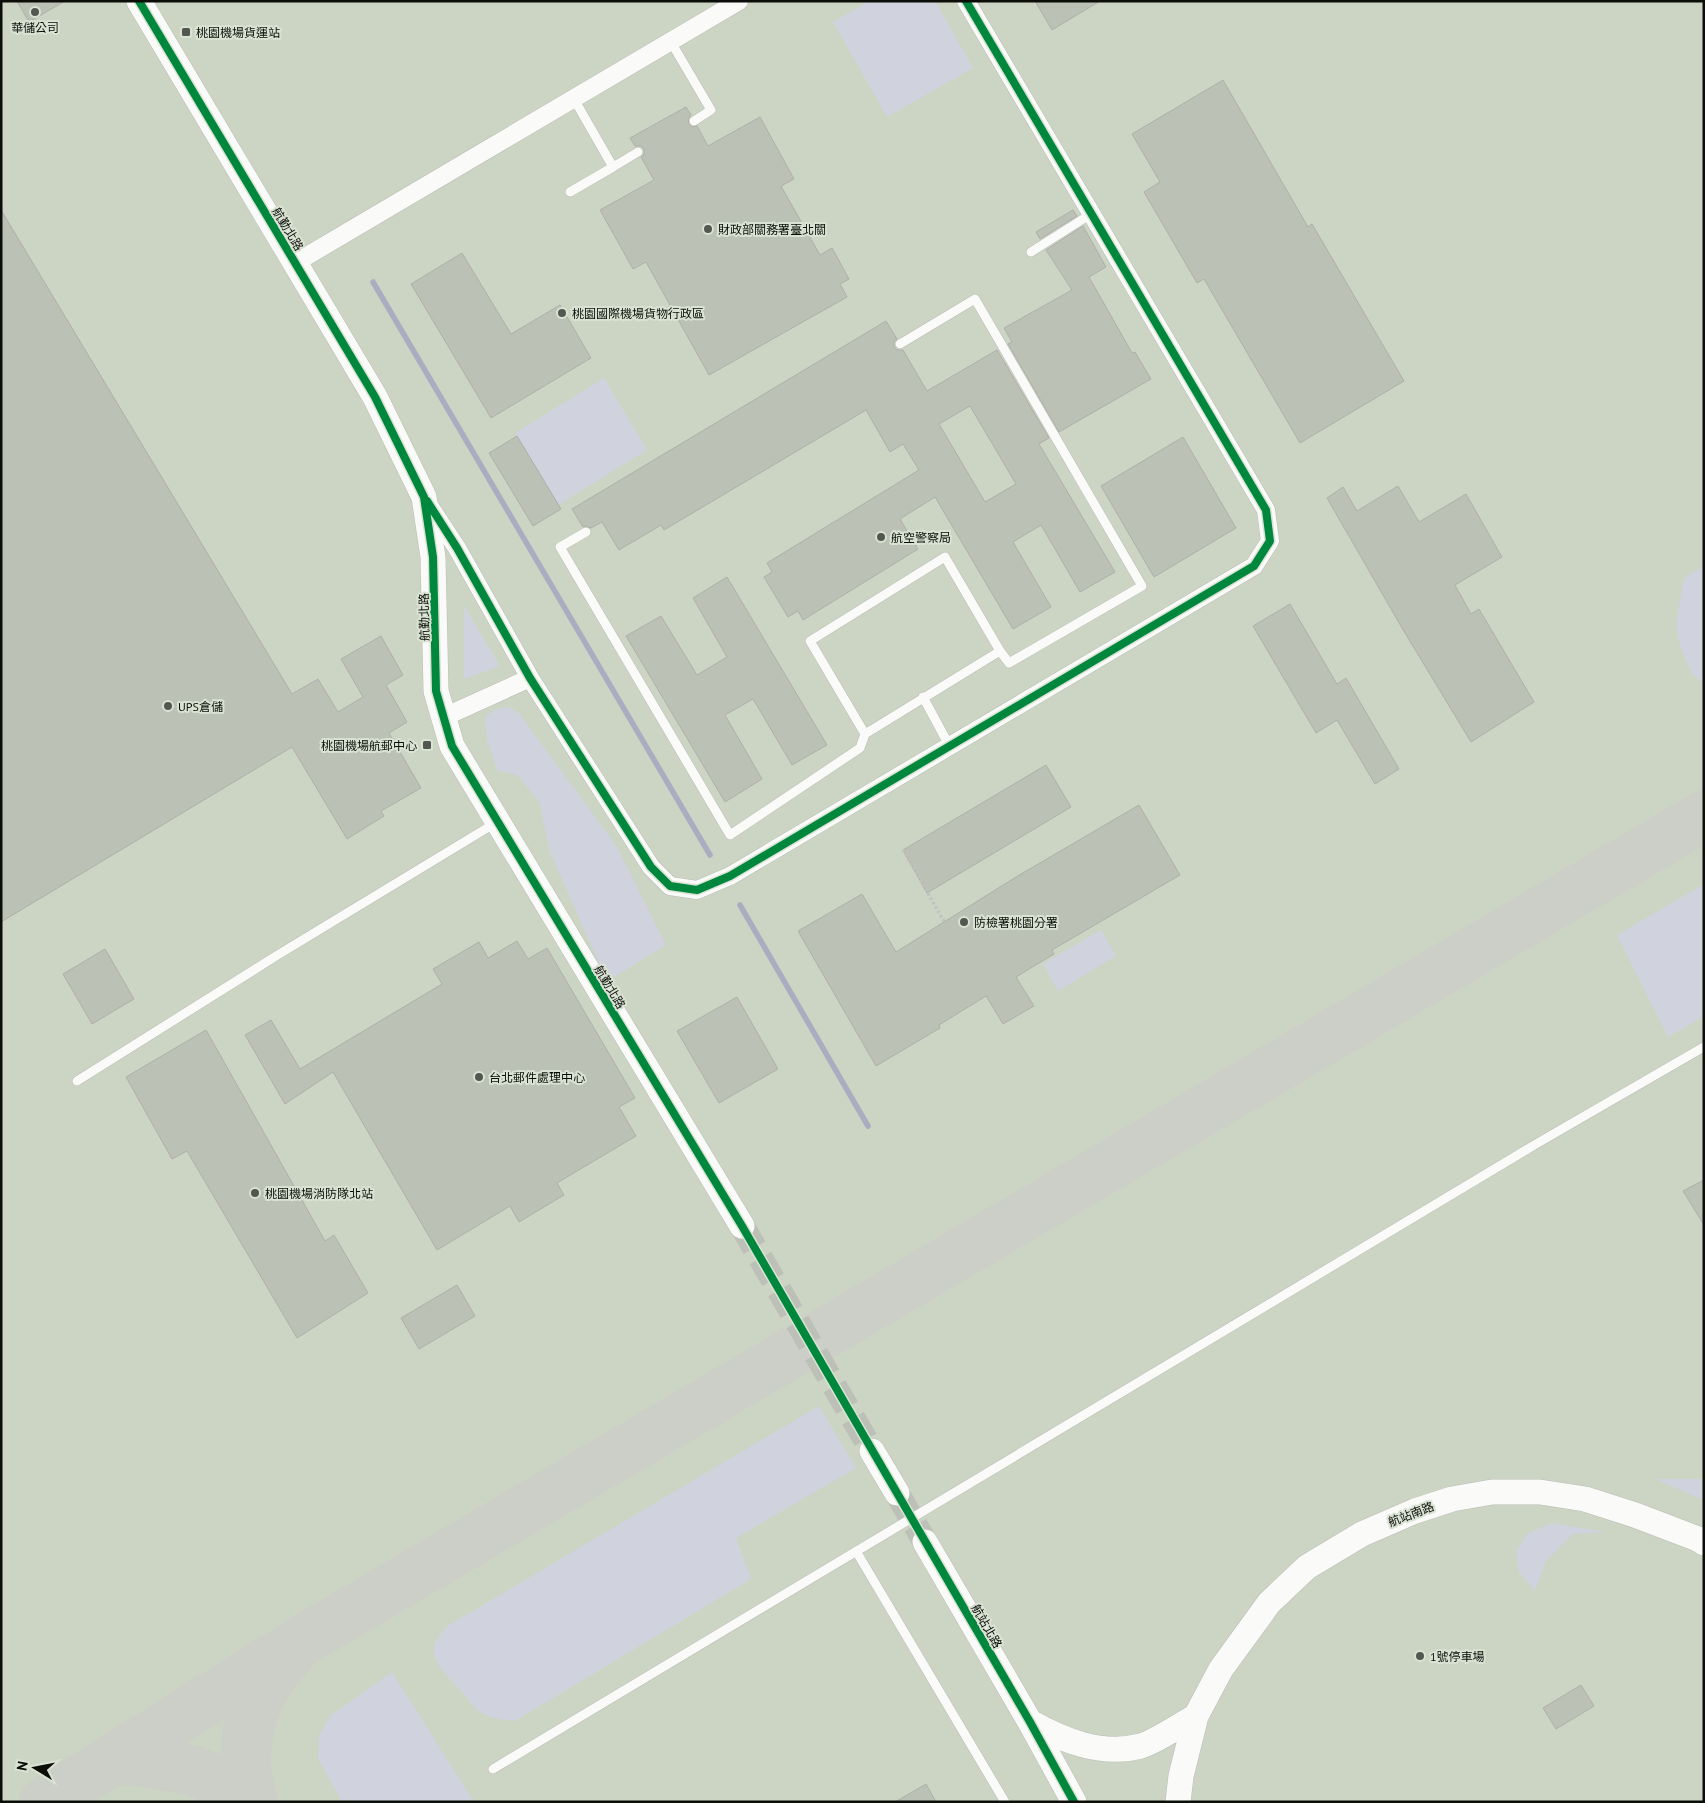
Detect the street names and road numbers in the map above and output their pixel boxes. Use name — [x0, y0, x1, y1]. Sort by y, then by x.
street label: 航勤北路 — [269, 205, 307, 253]
street label: 航勤北路 — [416, 593, 432, 641]
street label: 航勤北路 — [591, 963, 629, 1011]
street label: 航站南路 — [1386, 1498, 1436, 1530]
street label: 航站北路 — [969, 1601, 1005, 1651]

